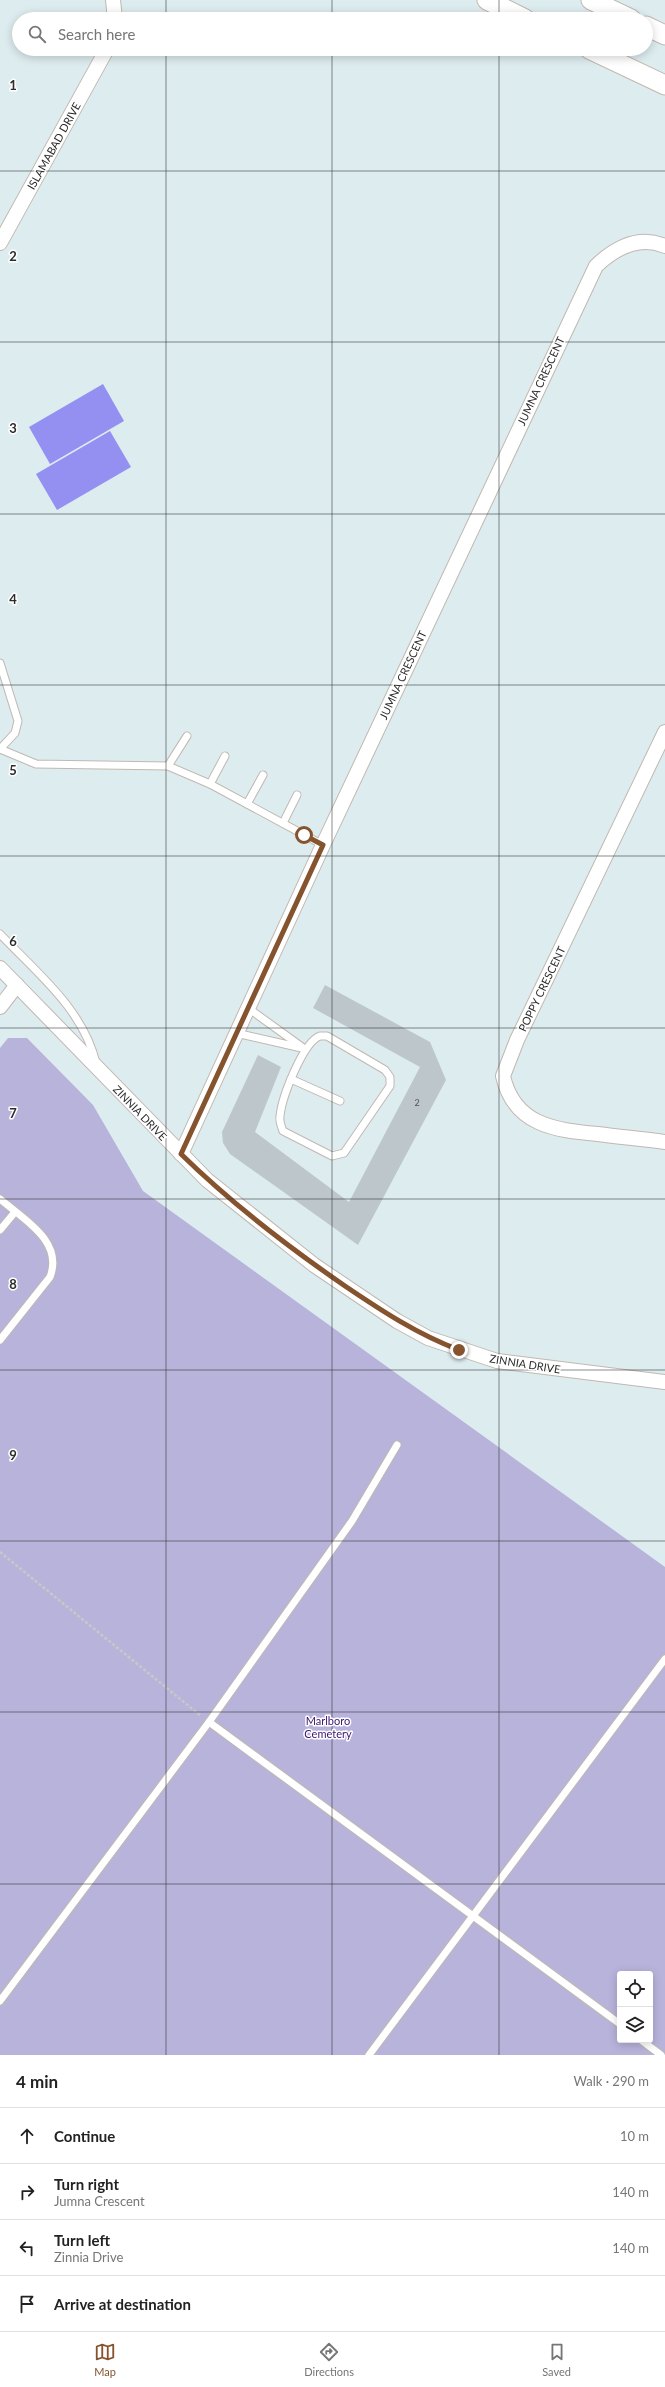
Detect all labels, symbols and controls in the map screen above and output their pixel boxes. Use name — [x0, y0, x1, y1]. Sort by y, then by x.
search box — [12, 12, 653, 56]
icon: search — [26, 23, 48, 45]
text: Search here — [58, 25, 135, 43]
text: 1 — [9, 77, 17, 93]
street label: ISLAMABAD DRIVE — [24, 100, 83, 192]
text: 2 — [9, 248, 17, 264]
street label: JUMNA CRESCENT — [514, 334, 567, 427]
text: 3 — [9, 420, 17, 436]
text: 4 — [9, 591, 17, 607]
street label: JUMNA CRESCENT — [376, 628, 429, 721]
text: 5 — [9, 762, 17, 778]
route start — [295, 826, 313, 844]
text: 6 — [9, 933, 17, 949]
street label: POPPY CRESCENT — [515, 944, 568, 1033]
street label: ZINNIA DRIVE — [111, 1082, 170, 1143]
house number: 2 — [414, 1097, 420, 1108]
text: 7 — [9, 1105, 17, 1121]
text: 8 — [9, 1276, 17, 1292]
route end — [450, 1341, 468, 1359]
street label: ZINNIA DRIVE — [489, 1351, 561, 1376]
text: 9 — [9, 1447, 17, 1463]
park label: Marlboro Cemetery — [304, 1714, 352, 1740]
map controls — [617, 1971, 653, 2043]
button: locate — [617, 1971, 653, 2007]
button: layers — [617, 2007, 653, 2043]
text: 4 min — [16, 2071, 58, 2092]
text: Walk · 290 m — [573, 2073, 649, 2089]
icon: ahead — [16, 2125, 38, 2147]
text: Continue — [54, 2127, 115, 2145]
text: 10 m — [620, 2128, 649, 2144]
text: Turn right — [54, 2175, 119, 2193]
icon: right — [16, 2181, 38, 2203]
text: 140 m — [612, 2184, 649, 2200]
text: Jumna Crescent — [54, 2193, 145, 2209]
text: Turn left — [54, 2231, 110, 2249]
icon: left — [16, 2237, 38, 2259]
text: 140 m — [612, 2240, 649, 2256]
text: Zinnia Drive — [54, 2249, 123, 2265]
icon: arrive — [16, 2293, 38, 2315]
text: Arrive at destination — [54, 2295, 191, 2313]
tab: Map — [94, 2341, 116, 2378]
tab: Directions — [304, 2341, 354, 2378]
tab: Saved — [542, 2341, 571, 2378]

